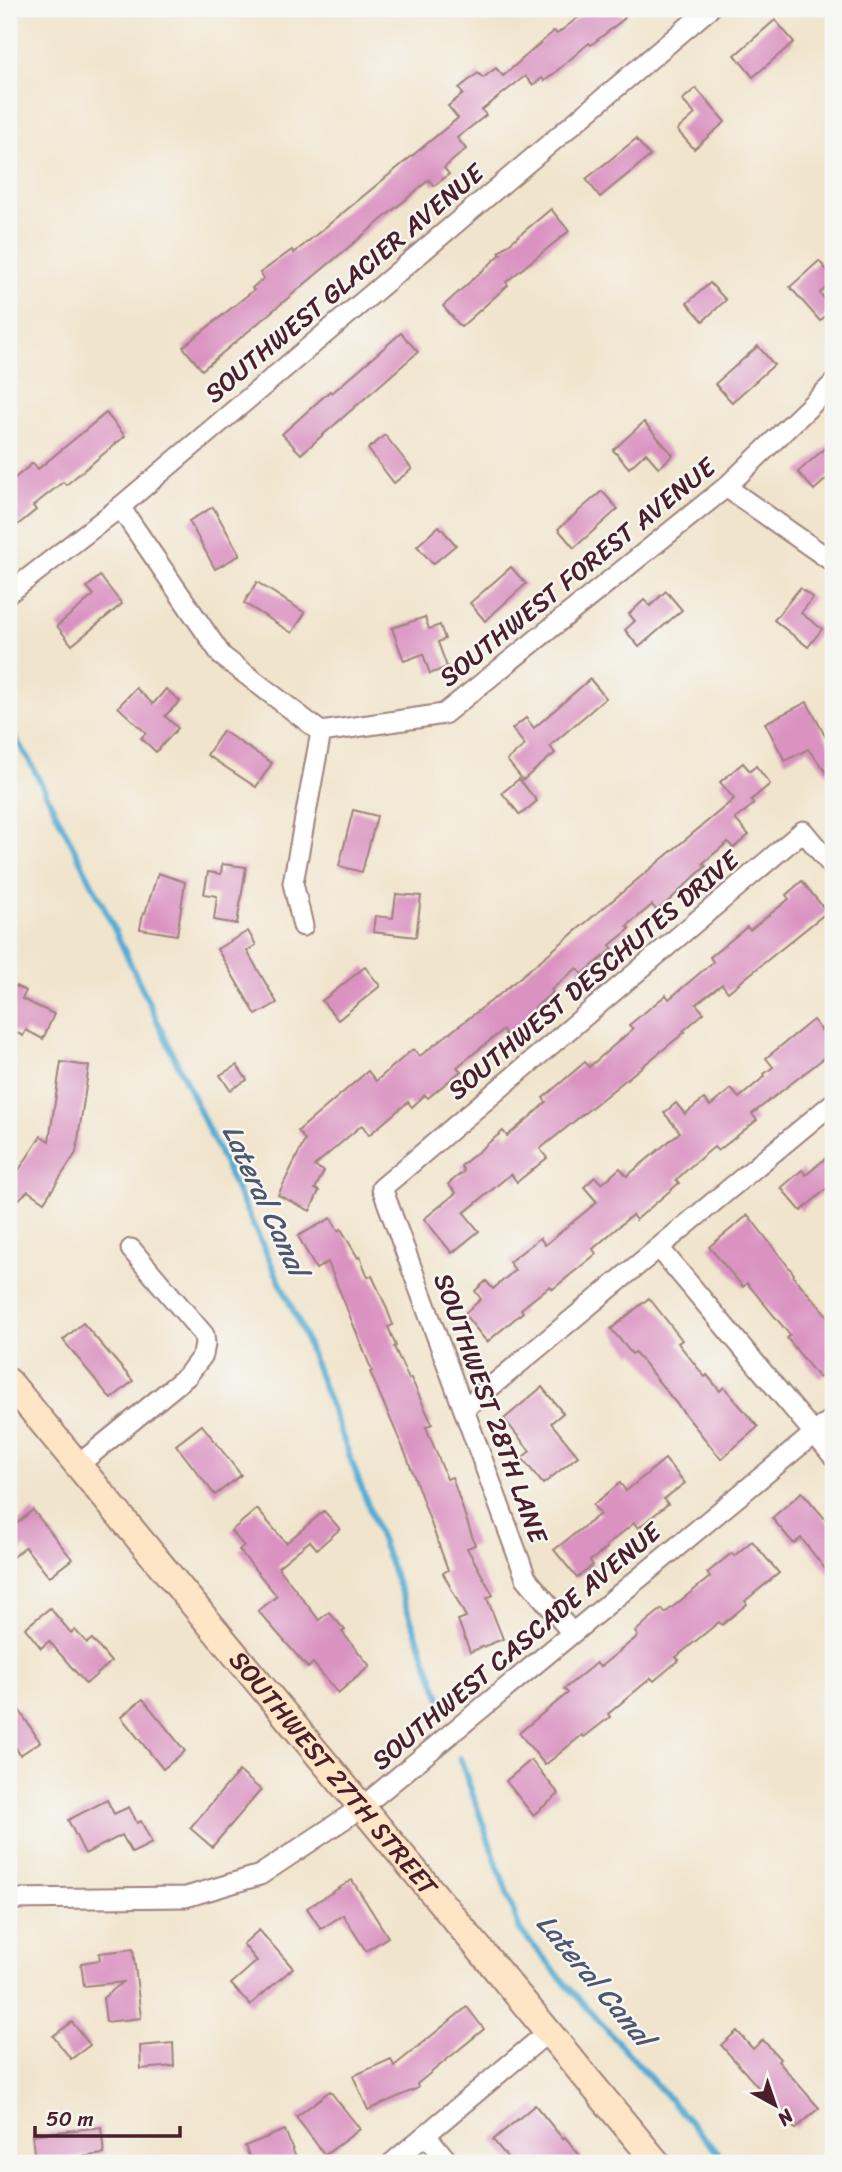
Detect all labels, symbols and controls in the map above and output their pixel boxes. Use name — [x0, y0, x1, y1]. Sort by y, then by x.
street label: SOUTHWEST GLACIER AVENUE — [193, 150, 496, 415]
street label: SOUTHWEST FOREST AVENUE — [428, 444, 727, 699]
street label: SOUTHWEST DESCHUTES DRIVE — [436, 837, 751, 1112]
water label: Lateral Canal — [208, 1116, 324, 1290]
street label: SOUTHWEST 28TH LANE — [421, 1266, 562, 1551]
street label: SOUTHWEST CASCADE AVENUE — [360, 1509, 673, 1782]
street label: SOUTHWEST 27TH STREET — [217, 1640, 451, 1908]
water label: Lateral Canal — [524, 1902, 670, 2063]
north arrow — [740, 2070, 810, 2140]
scale bar — [35, 2095, 180, 2139]
text: 50 m — [46, 2100, 94, 2138]
text: N — [769, 2100, 802, 2135]

